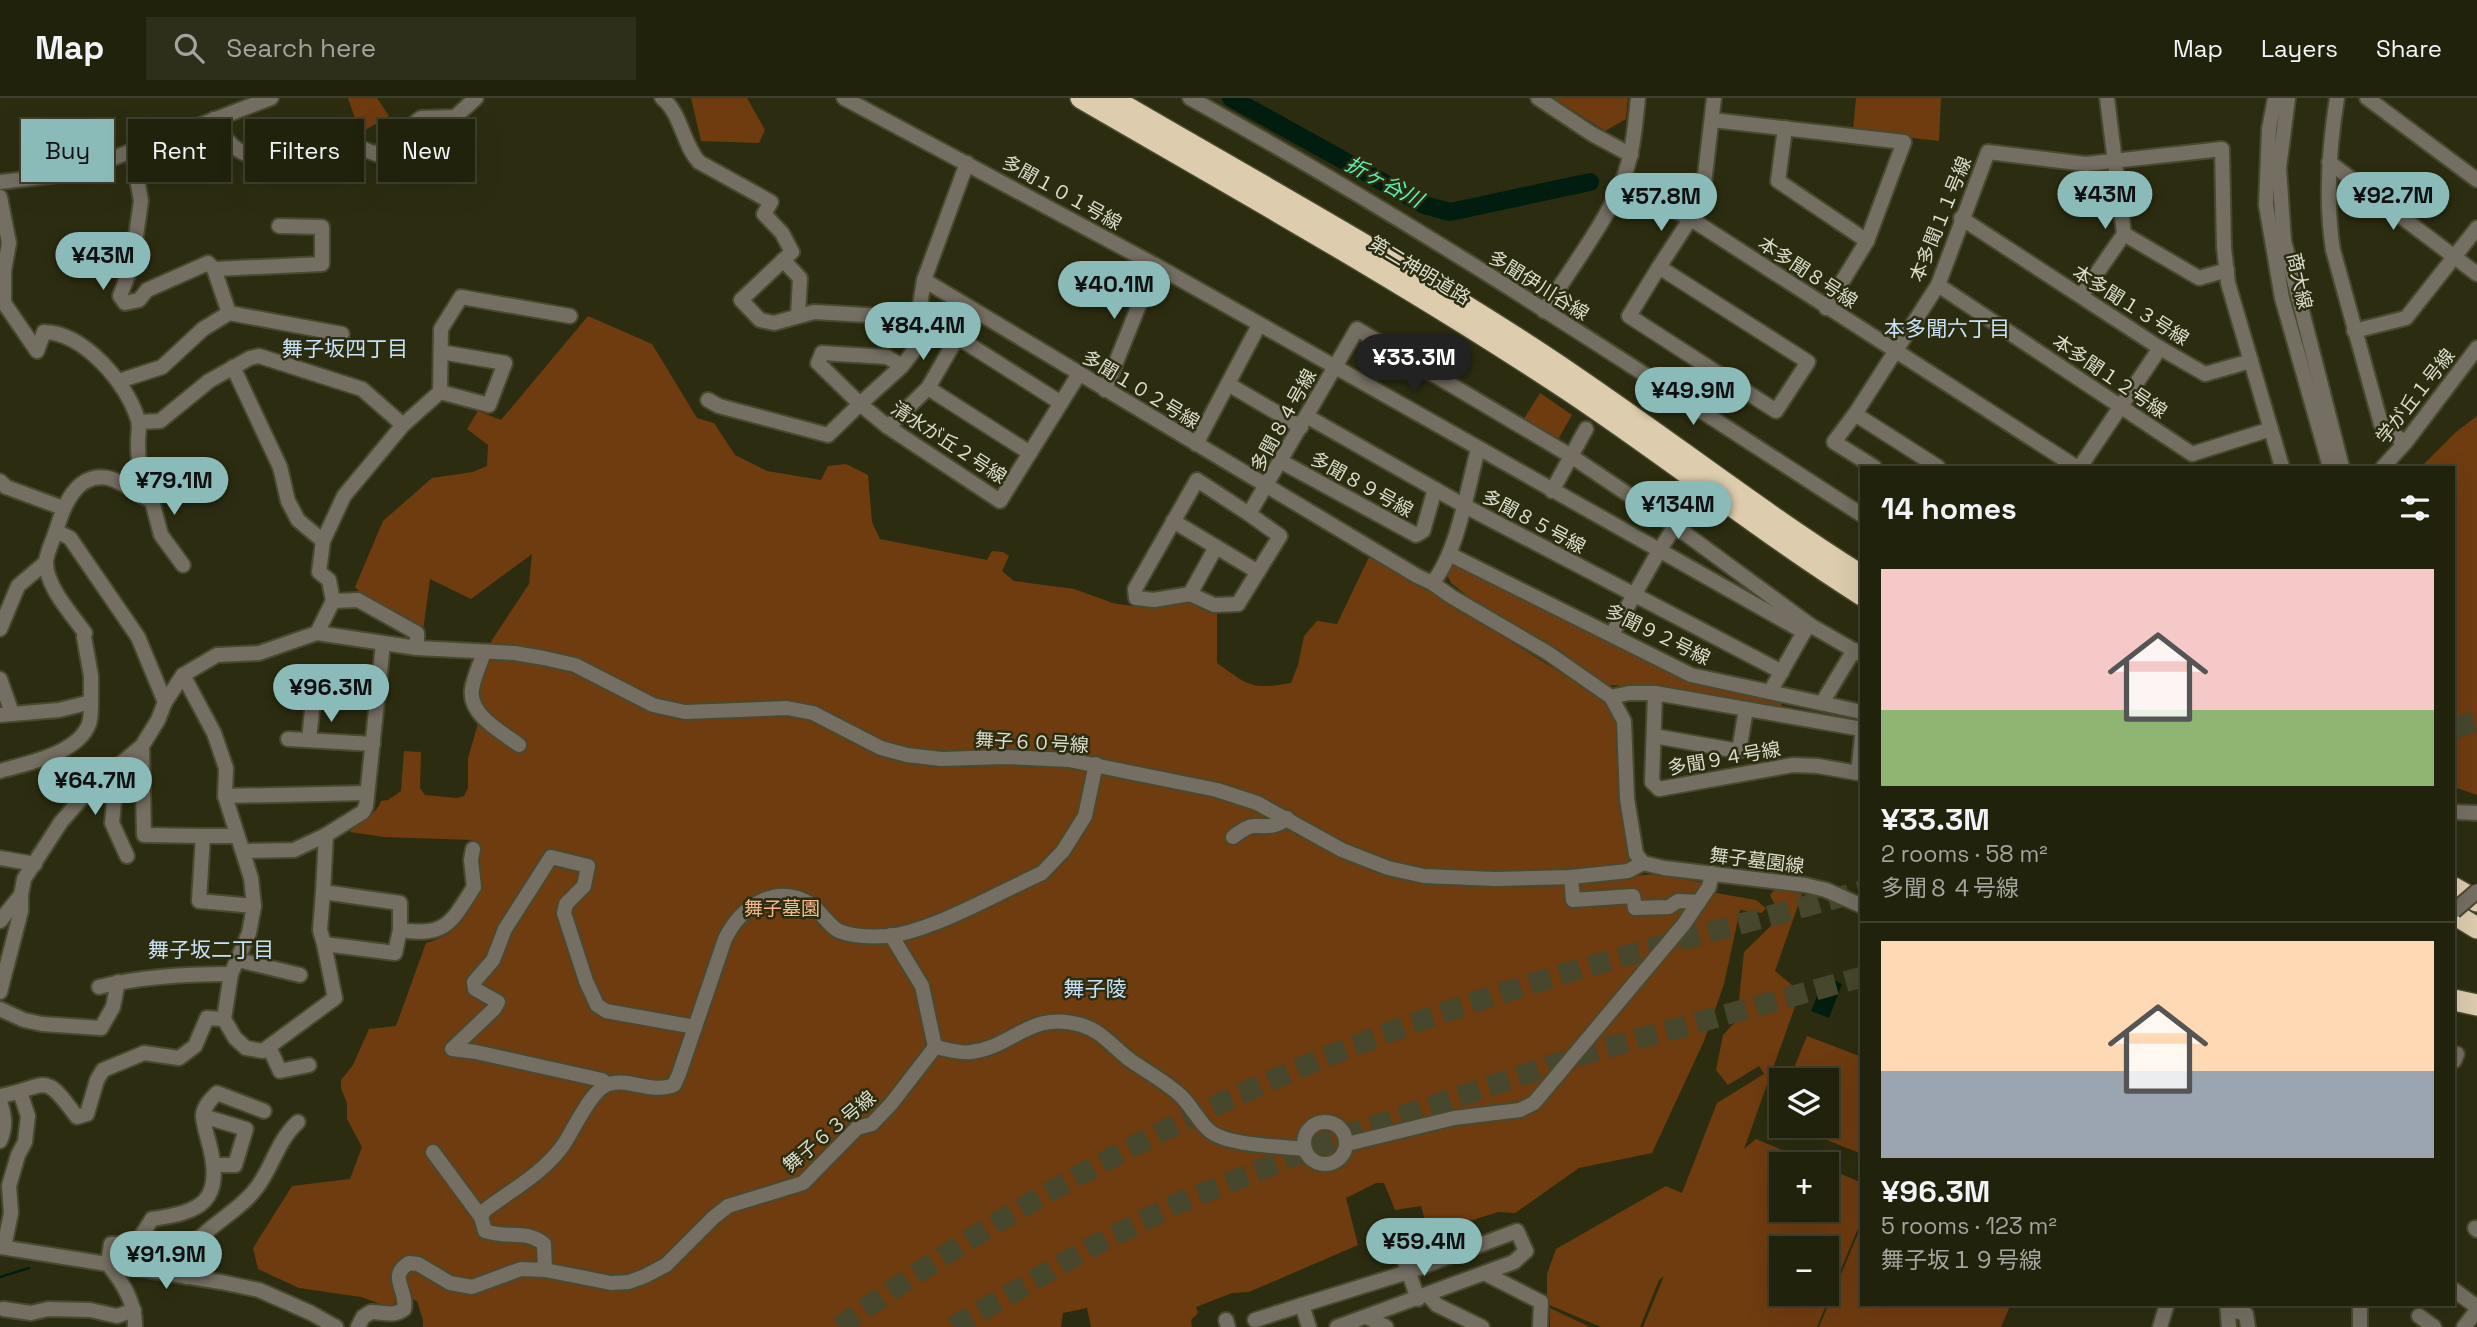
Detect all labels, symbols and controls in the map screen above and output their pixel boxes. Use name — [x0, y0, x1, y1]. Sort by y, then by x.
search box — [146, 17, 636, 80]
text: Map — [35, 27, 104, 69]
icon: search — [170, 29, 208, 67]
text: Search here — [226, 31, 376, 65]
text: Map — [2173, 33, 2223, 64]
text: Layers — [2261, 33, 2338, 64]
text: Share — [2376, 33, 2442, 64]
chip: Buy — [21, 119, 114, 182]
chip: Rent — [128, 119, 231, 182]
chip: Filters — [245, 119, 364, 182]
chip: New — [378, 119, 475, 182]
street label: 多聞１０１号線 — [998, 149, 1126, 236]
water label: 折ヶ谷川 — [1341, 150, 1429, 214]
street label: 本多聞１１号線 — [1904, 153, 1977, 286]
pin: ¥43M — [2064, 172, 2146, 231]
pin: ¥92.7M — [2336, 172, 2450, 232]
pin: ¥57.8M — [1604, 174, 1718, 233]
text: ¥43M — [2073, 179, 2137, 209]
text: ¥92.7M — [2352, 180, 2434, 210]
text: ¥57.8M — [1621, 181, 1701, 211]
street label: 第二神明道路 — [1364, 230, 1475, 311]
street label: 本多聞８号線 — [1753, 231, 1862, 314]
pin: ¥43M — [62, 232, 144, 292]
text: ¥43M — [71, 240, 135, 270]
street label: 多聞伊川谷線 — [1484, 245, 1594, 326]
street label: 商大線 — [2281, 251, 2318, 312]
street label: 本多聞１３号線 — [2068, 260, 2194, 351]
pin: ¥40.1M — [1057, 262, 1171, 321]
text: ¥40.1M — [1074, 269, 1154, 299]
pin: ¥84.4M — [866, 302, 980, 362]
text: ¥84.4M — [881, 310, 965, 340]
district label: 本多聞六丁目 — [1884, 315, 2010, 342]
street label: 本多聞１２号線 — [2048, 329, 2172, 424]
pin: ¥33.3M — [1357, 334, 1471, 394]
district label: 舞子坂四丁目 — [282, 335, 408, 362]
text: ¥33.3M — [1372, 342, 1456, 372]
street label: 多聞１０２号線 — [1077, 344, 1204, 434]
street label: 学が丘１号線 — [2370, 344, 2460, 449]
street label: 多聞８４号線 — [1245, 364, 1322, 476]
pin: ¥49.9M — [1636, 368, 1750, 427]
text: ¥49.9M — [1651, 375, 1735, 405]
street label: 清水が丘２号線 — [886, 396, 1011, 489]
street label: 多聞８９号線 — [1306, 446, 1418, 523]
pin: ¥79.1M — [117, 458, 231, 517]
text: ¥79.1M — [135, 465, 213, 495]
pin: ¥134M — [1629, 482, 1727, 541]
street label: 多聞８５号線 — [1478, 484, 1590, 559]
text: ¥134M — [1641, 489, 1715, 519]
text: 14 homes — [1881, 489, 2017, 528]
icon: filters — [2396, 489, 2434, 527]
street label: 多聞９２号線 — [1601, 598, 1714, 671]
icon: home — [2095, 614, 2221, 740]
pin: ¥96.3M — [274, 664, 388, 724]
text: ¥96.3M — [289, 672, 373, 702]
street label: 舞子６０号線 — [974, 727, 1090, 758]
street label: 多聞９４号線 — [1666, 736, 1782, 781]
pin: ¥64.7M — [38, 758, 152, 817]
text: ¥64.7M — [54, 765, 136, 795]
text: ¥33.3M — [1881, 800, 1990, 839]
text: 2 rooms · 58 m² — [1881, 839, 2048, 869]
street label: 舞子墓園線 — [1708, 842, 1806, 879]
text: 多聞８４号線 — [1881, 873, 2019, 903]
park label: 舞子墓園 — [744, 896, 820, 921]
district label: 舞子坂二丁目 — [148, 936, 274, 963]
district label: 舞子陵 — [1064, 975, 1127, 1002]
icon: home — [2095, 986, 2221, 1112]
map controls — [1769, 1068, 1839, 1306]
button: layers — [1769, 1068, 1839, 1138]
street label: 舞子６３号線 — [778, 1085, 881, 1178]
button: + — [1769, 1152, 1839, 1222]
text: ¥96.3M — [1881, 1172, 1990, 1211]
text: 5 rooms · 123 m² — [1881, 1211, 2057, 1241]
pin: ¥59.4M — [1367, 1218, 1481, 1278]
text: ¥59.4M — [1382, 1226, 1466, 1256]
pin: ¥91.9M — [109, 1232, 223, 1291]
button: − — [1769, 1236, 1839, 1306]
text: ¥91.9M — [126, 1239, 206, 1269]
text: 舞子坂１９号線 — [1881, 1245, 2042, 1275]

